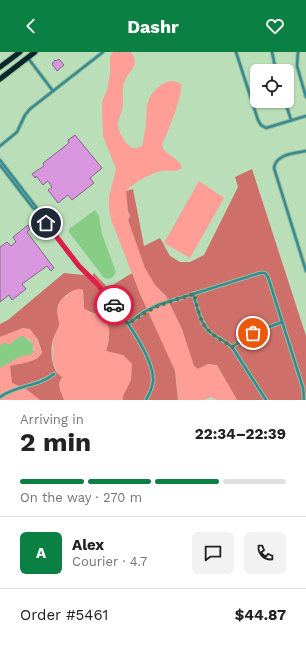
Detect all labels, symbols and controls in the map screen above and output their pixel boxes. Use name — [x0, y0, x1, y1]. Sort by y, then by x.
icon: back — [20, 15, 42, 37]
icon: heart — [264, 15, 286, 37]
text: Dashr — [127, 16, 179, 37]
map controls — [250, 64, 294, 108]
button: locate — [250, 64, 294, 108]
pin — [29, 206, 63, 240]
icon: home — [35, 212, 57, 234]
courier — [94, 285, 134, 325]
icon: car — [103, 294, 125, 316]
pin — [236, 316, 270, 350]
icon: bag — [242, 322, 264, 344]
text: Arriving in — [20, 412, 84, 427]
text: 22:34–22:39 — [195, 425, 286, 443]
text: 2 min — [20, 427, 91, 457]
text: On the way · 270 m — [20, 490, 142, 505]
button: chat — [192, 532, 234, 574]
button: phone — [244, 532, 286, 574]
text: Alex — [72, 536, 104, 554]
text: A — [36, 544, 46, 562]
text: Courier · 4.7 — [72, 554, 147, 569]
text: Order #5461 — [20, 606, 108, 624]
text: $44.87 — [235, 606, 286, 624]

